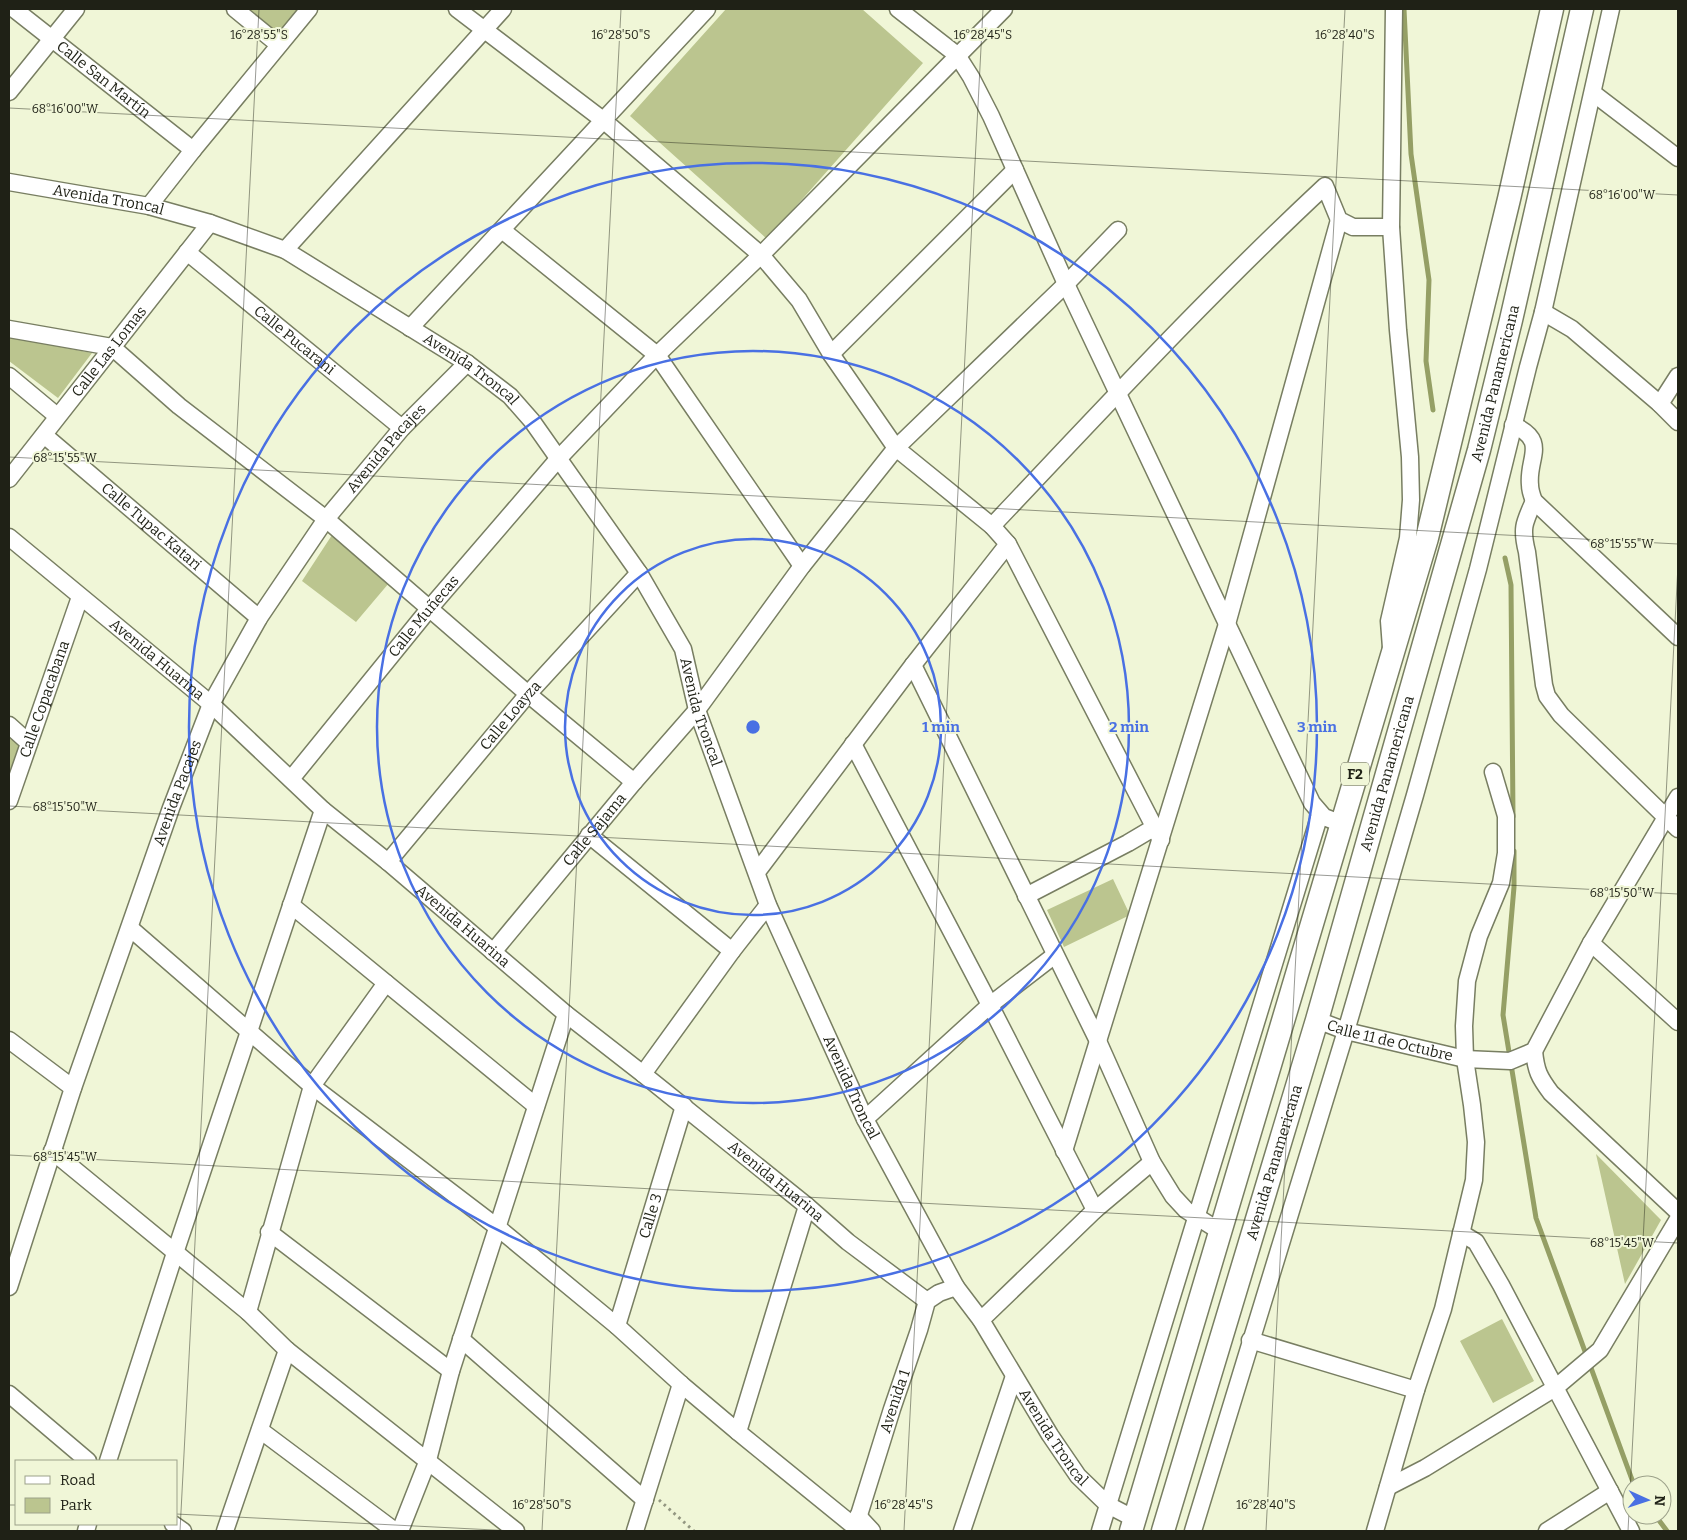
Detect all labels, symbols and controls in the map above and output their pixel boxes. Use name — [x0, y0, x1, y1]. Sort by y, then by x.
text: 16°28'55"S — [230, 28, 288, 42]
text: 16°28'50"S — [592, 28, 651, 42]
text: 16°28'45"S — [954, 28, 1012, 42]
text: 16°28'40"S — [1315, 28, 1375, 42]
street label: Calle San Martín — [53, 37, 154, 122]
text: 68°16'00"W — [32, 102, 99, 116]
street label: Avenida Troncal — [52, 181, 166, 219]
text: 68°16'00"W — [1589, 188, 1656, 202]
street label: Calle Pucarani — [250, 302, 339, 379]
street label: Calle Las Lomas — [68, 303, 150, 401]
street label: Avenida Panamericana — [1467, 303, 1523, 464]
street label: Avenida Troncal — [420, 329, 523, 409]
street label: Avenida Pacajes — [343, 400, 430, 496]
text: 68°15'55"W — [33, 451, 97, 465]
street label: Calle Tupac Katari — [98, 479, 206, 574]
text: 68°15'55"W — [1590, 537, 1654, 551]
street label: Calle Muñecas — [385, 572, 463, 661]
street label: Avenida Huarina — [106, 615, 208, 704]
street label: Calle Copacabana — [16, 638, 73, 760]
street label: Avenida Troncal — [676, 656, 726, 769]
street label: Calle Loayza — [476, 677, 545, 754]
street label: Avenida Panamericana — [1356, 694, 1418, 853]
centre of rings — [744, 718, 762, 736]
text: 1 min — [922, 718, 960, 736]
text: 2 min — [1109, 718, 1149, 736]
text: 3 min — [1297, 718, 1337, 736]
street label: Avenida Pacajes — [149, 737, 205, 848]
road number: F2 — [1341, 762, 1369, 786]
street label: Calle Sajama — [559, 790, 630, 870]
text: 68°15'50"W — [33, 800, 98, 814]
street label: Avenida Huarina — [412, 881, 514, 971]
text: 68°15'50"W — [1590, 886, 1655, 900]
street label: Calle 11 de Octubre — [1324, 1016, 1455, 1065]
street label: Avenida Troncal — [819, 1033, 883, 1142]
street label: Avenida Panamericana — [1242, 1083, 1306, 1242]
street label: Avenida Huarina — [725, 1137, 827, 1225]
text: 68°15'45"W — [33, 1150, 98, 1164]
street label: Calle 3 — [635, 1191, 666, 1241]
text: 68°15'45"W — [1590, 1236, 1655, 1250]
street label: Avenida 1 — [876, 1367, 914, 1435]
street label: Avenida Troncal — [1015, 1385, 1092, 1490]
legend — [15, 1460, 178, 1525]
text: Road — [60, 1471, 95, 1489]
north arrow — [1622, 1475, 1672, 1525]
text: N — [1651, 1495, 1668, 1507]
text: Park — [60, 1496, 92, 1514]
text: 16°28'50"S — [513, 1498, 572, 1512]
text: 16°28'45"S — [875, 1498, 933, 1512]
text: 16°28'40"S — [1236, 1498, 1296, 1512]

